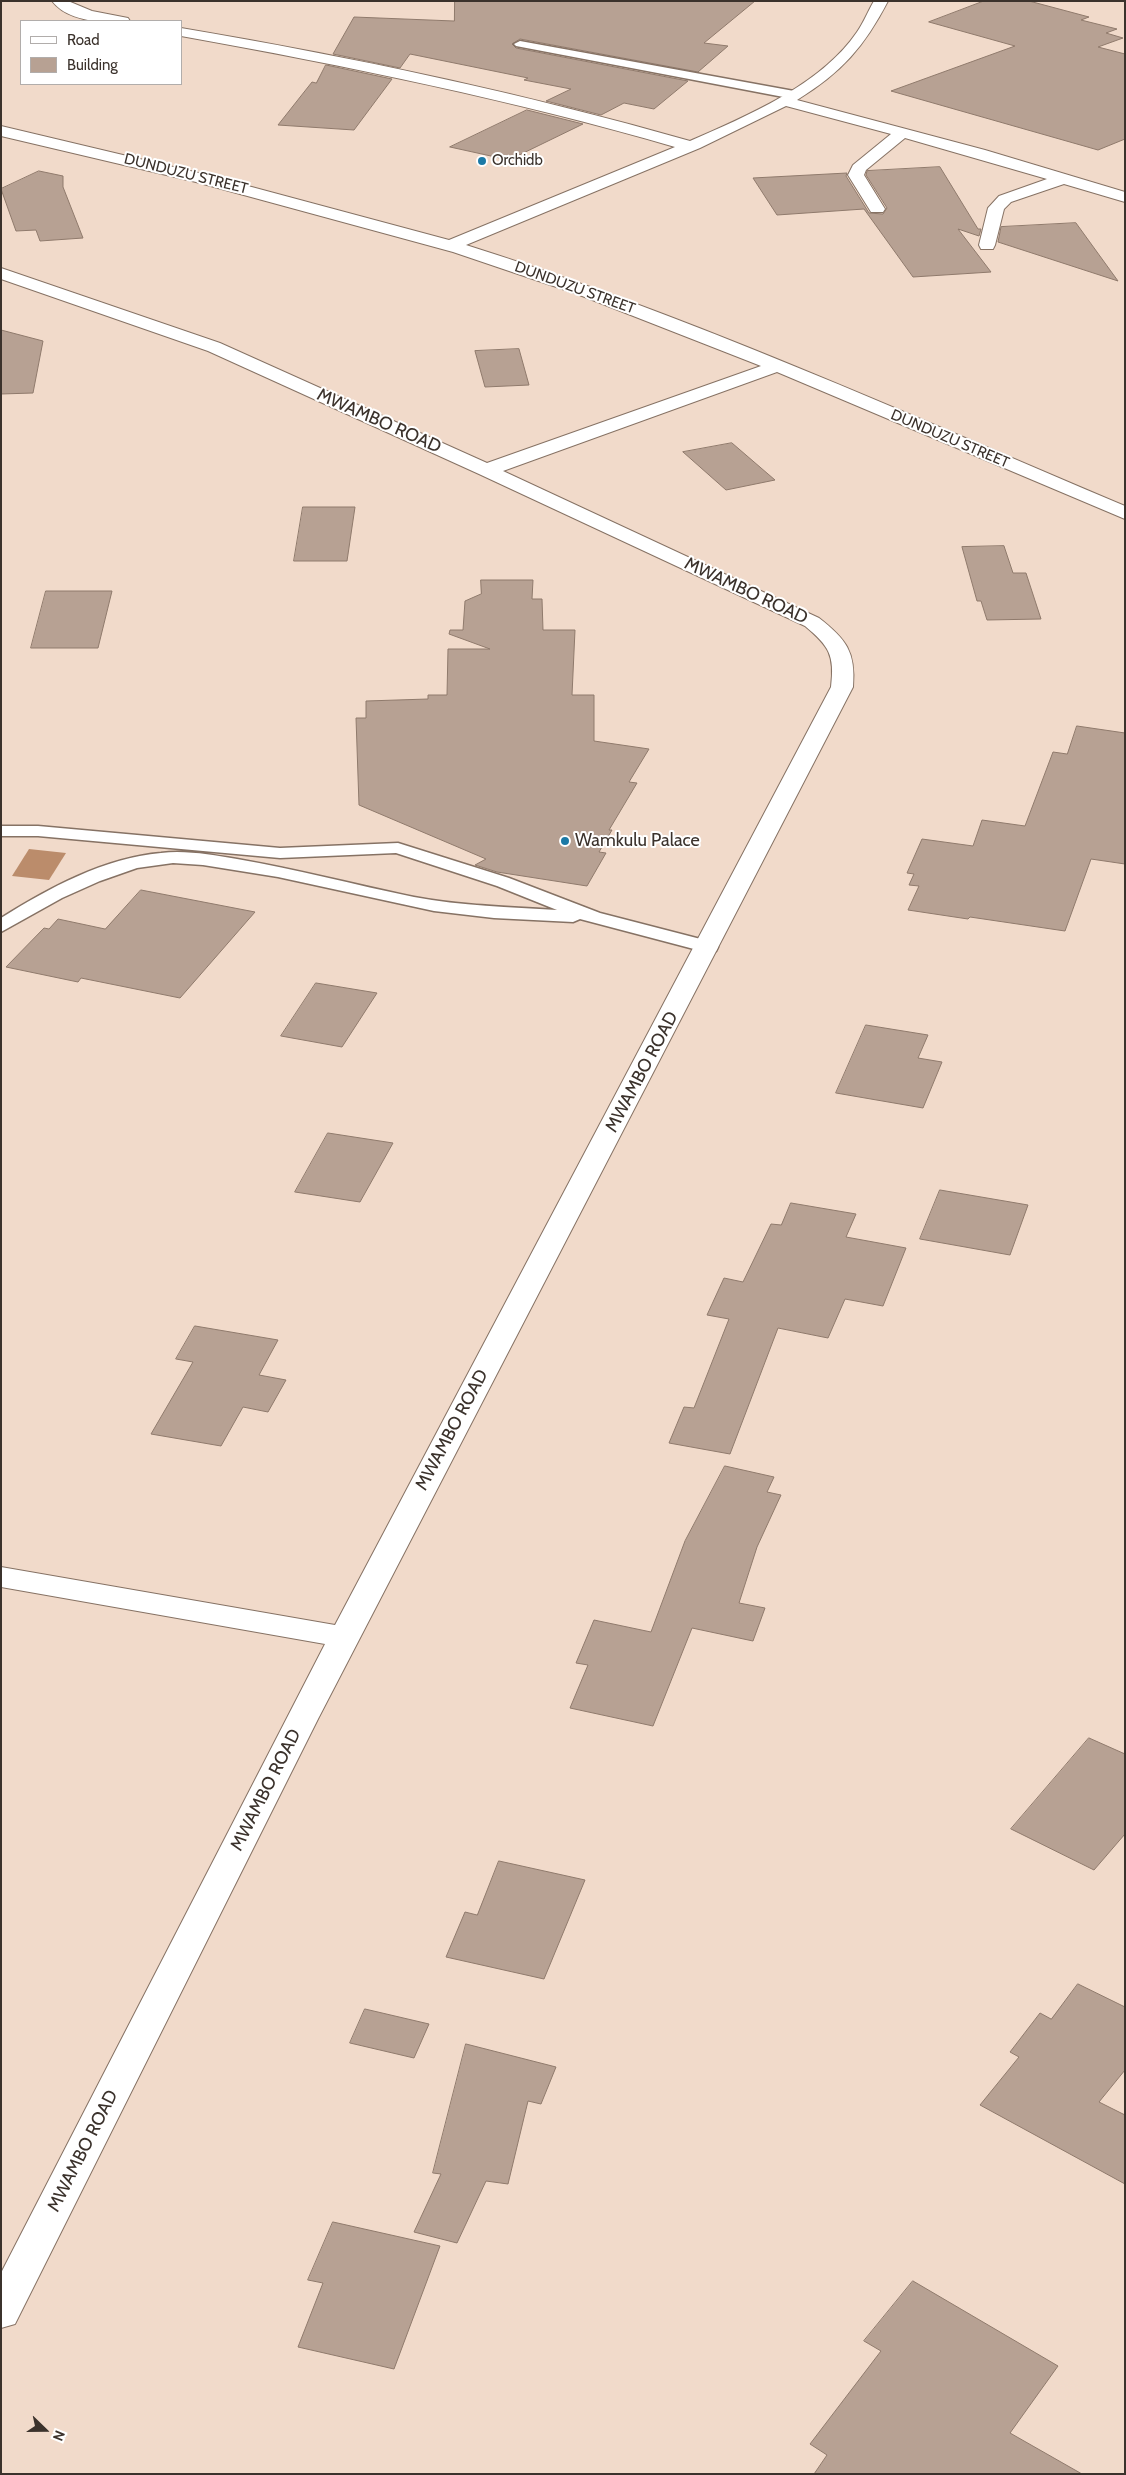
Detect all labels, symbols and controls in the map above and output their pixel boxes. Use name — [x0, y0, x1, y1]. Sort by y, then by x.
legend — [20, 20, 182, 85]
text: Road — [67, 31, 100, 49]
text: Building — [67, 56, 118, 74]
street label: DUNDUZU STREET — [122, 150, 250, 198]
place label: Orchidb — [492, 152, 543, 170]
marker: Orchidb — [476, 155, 488, 167]
street label: DUNDUZU STREET — [512, 258, 638, 318]
street label: MWAMBO ROAD — [314, 384, 444, 458]
street label: DUNDUZU STREET — [888, 406, 1012, 472]
street label: MWAMBO ROAD — [681, 553, 811, 629]
place label: Wamkulu Palace — [575, 830, 700, 852]
marker: Wamkulu Palace — [559, 835, 571, 847]
street label: MWAMBO ROAD — [601, 1008, 683, 1136]
street label: MWAMBO ROAD — [411, 1366, 493, 1494]
street label: MWAMBO ROAD — [226, 1726, 306, 1854]
street label: MWAMBO ROAD — [43, 2087, 123, 2215]
north arrow — [20, 2405, 70, 2455]
text: N — [49, 2428, 69, 2444]

